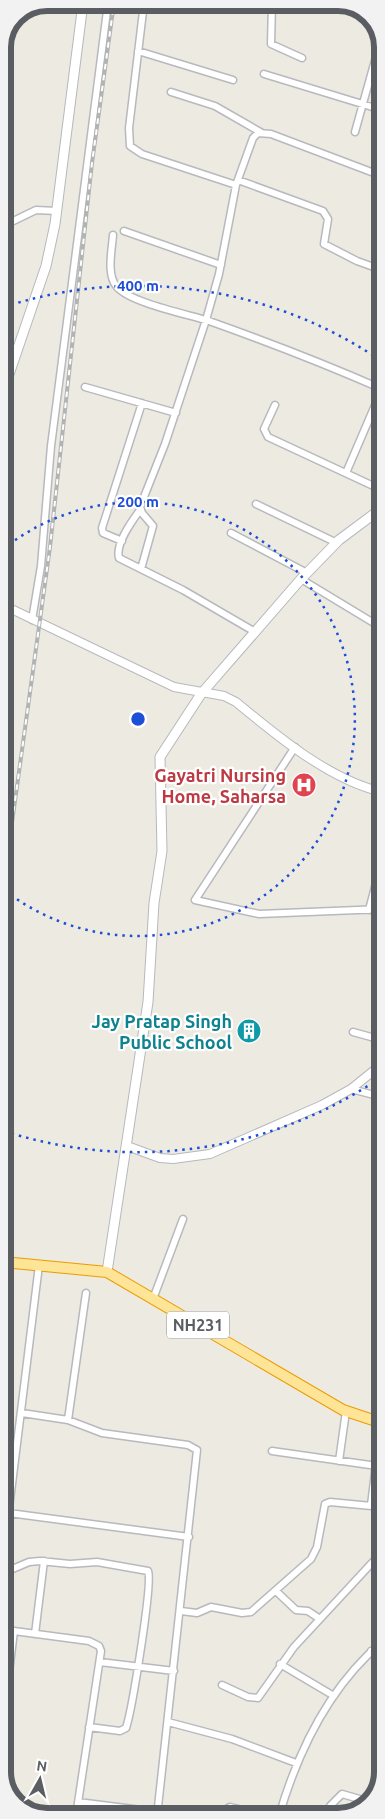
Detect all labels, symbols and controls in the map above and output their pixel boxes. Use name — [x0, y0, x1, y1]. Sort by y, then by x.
text: 400 m — [117, 277, 159, 294]
text: 200 m — [117, 493, 159, 510]
centre of rings — [129, 710, 147, 728]
place label: Gayatri Nursing Home, Saharsa — [154, 765, 286, 806]
hospital icon: Gayatri Nursing Home, Saharsa — [291, 772, 317, 798]
place label: Jay Pratap Singh Public School — [92, 1011, 233, 1052]
building icon: Jay Pratap Singh Public School — [236, 1018, 262, 1044]
road number: NH231 — [167, 1312, 229, 1338]
north arrow — [15, 1754, 65, 1804]
text: N — [36, 1757, 48, 1775]

